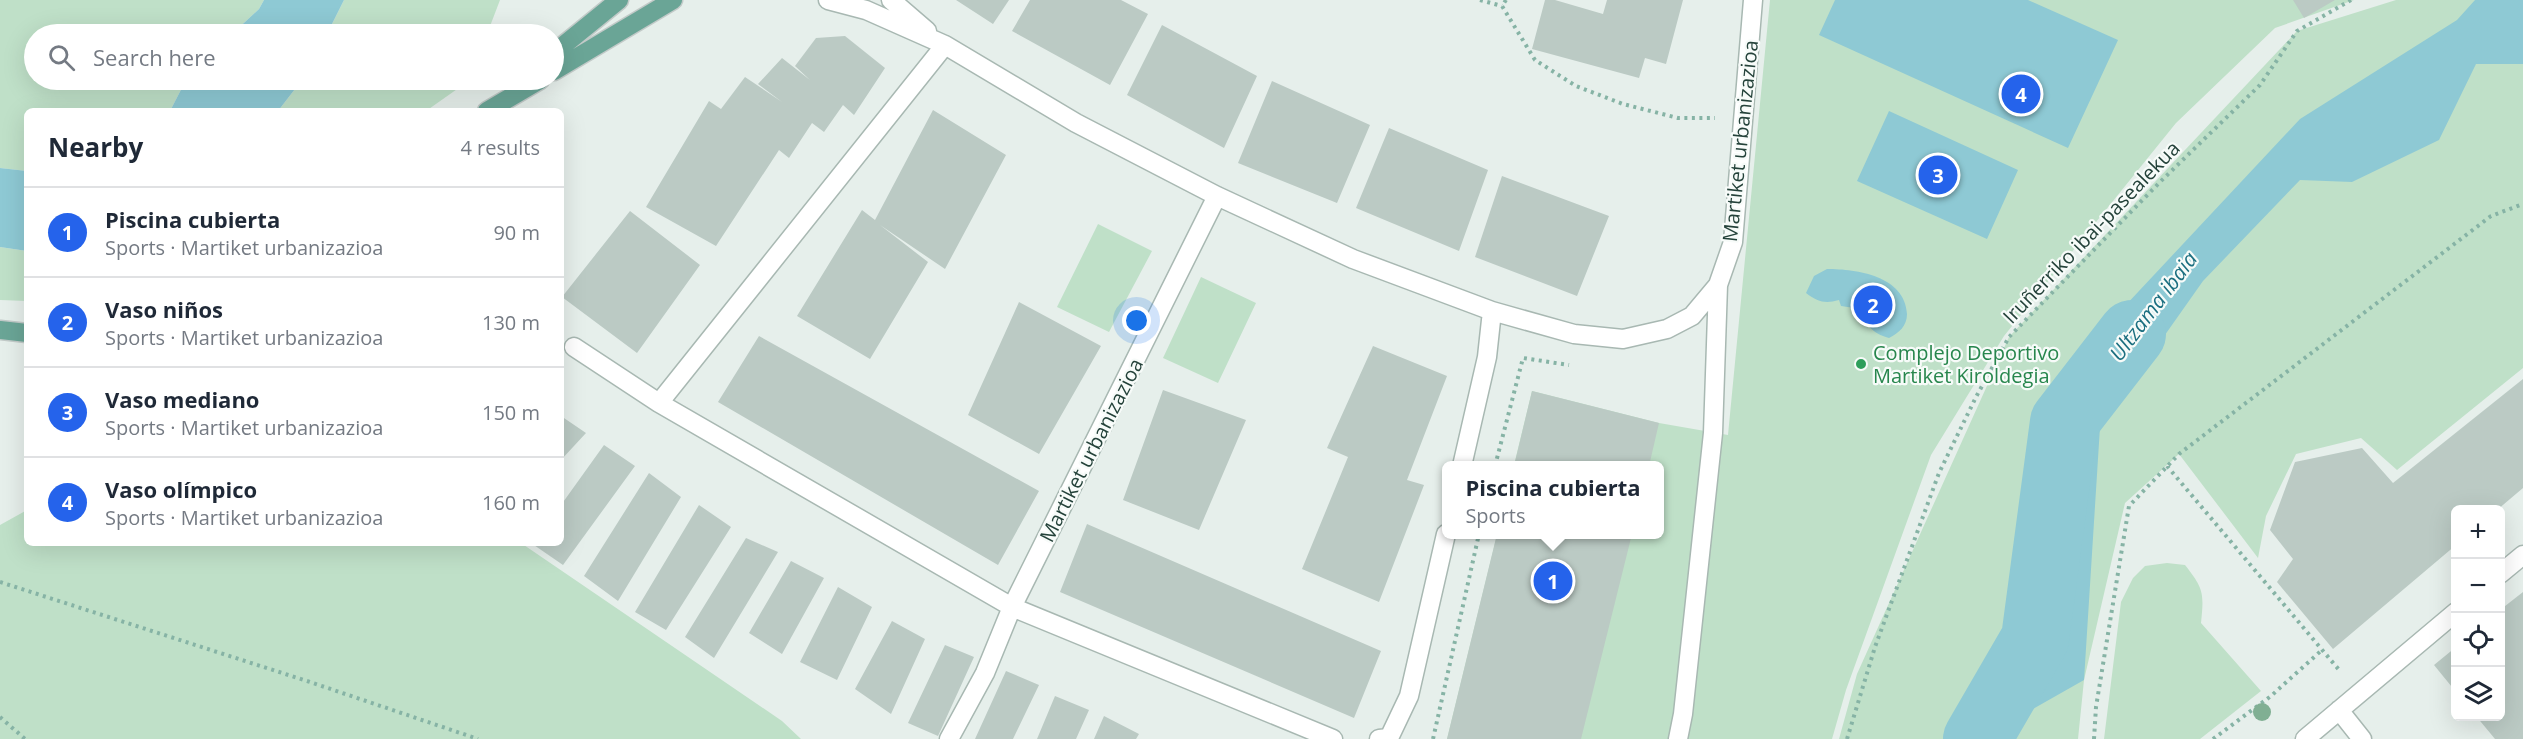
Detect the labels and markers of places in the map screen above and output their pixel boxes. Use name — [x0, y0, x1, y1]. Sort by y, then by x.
pin: 4 — [2002, 72, 2040, 116]
pin: 3 — [1918, 152, 1958, 198]
pin: 2 — [1854, 282, 1892, 328]
place label: Complejo Deportivo Martiket Kiroldegia — [1873, 339, 2059, 389]
marker: Complejo Deportivo Martiket Kiroldegia — [1854, 357, 1868, 371]
pin: 1 — [1534, 558, 1572, 604]

